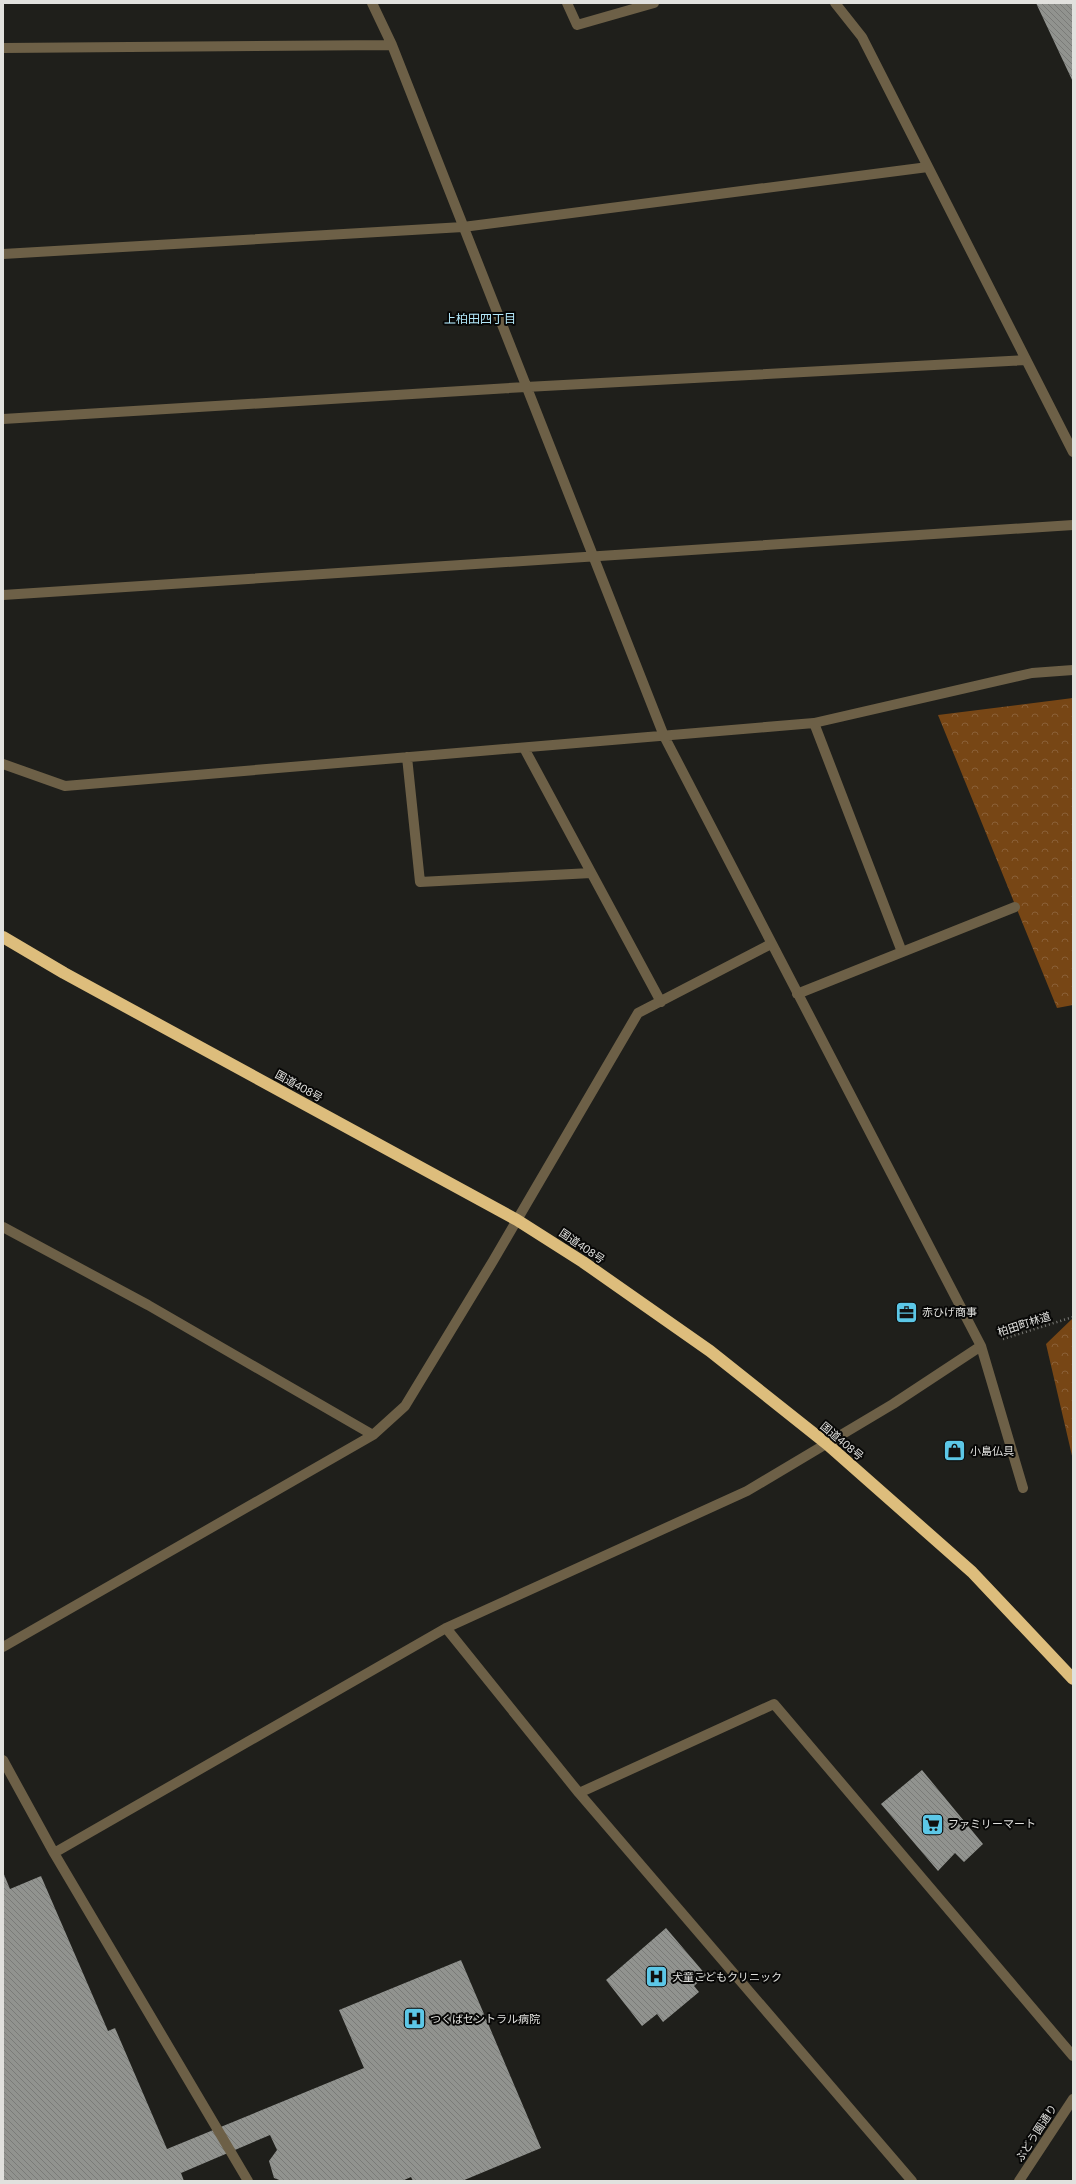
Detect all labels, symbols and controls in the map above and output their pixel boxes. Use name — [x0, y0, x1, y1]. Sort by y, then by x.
district label: 上柏田四丁目 — [444, 311, 516, 326]
street label: 国道408号 — [273, 1067, 325, 1104]
street label: 国道408号 — [557, 1226, 608, 1266]
office icon: 赤ひげ商事 — [893, 1299, 919, 1325]
place label: 赤ひげ商事 — [922, 1305, 977, 1318]
street label: 柏田町林道 — [996, 1309, 1052, 1338]
street label: 国道408号 — [818, 1419, 866, 1462]
shop icon: 小島仏具 — [941, 1438, 967, 1464]
place label: 小島仏具 — [970, 1444, 1014, 1457]
supermarket icon: ファミリーマート — [919, 1811, 945, 1837]
place label: ファミリーマート — [948, 1817, 1036, 1830]
hospital icon: 犬童こどもクリニック — [643, 1964, 669, 1990]
place label: 犬童こどもクリニック — [672, 1970, 782, 1983]
hospital icon: つくばセントラル病院 — [402, 2006, 428, 2032]
place label: つくばセントラル病院 — [430, 2012, 540, 2025]
street label: ぶどう園通り — [1012, 2102, 1059, 2164]

